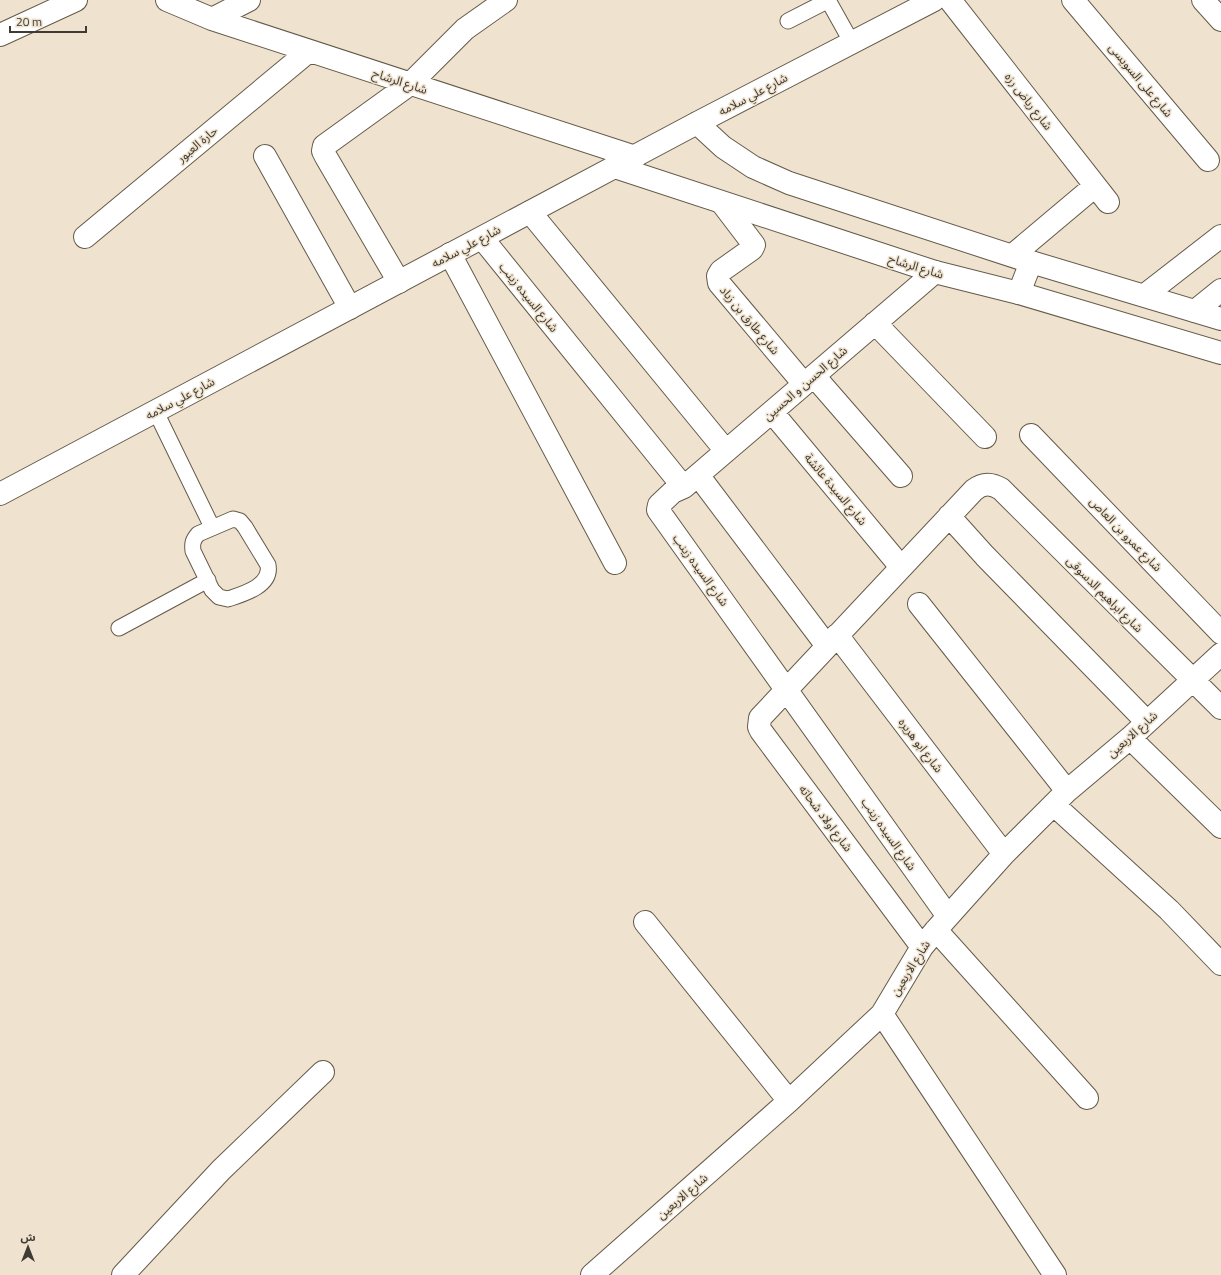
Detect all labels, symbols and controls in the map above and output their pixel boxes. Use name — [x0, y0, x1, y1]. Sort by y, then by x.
scale bar — [10, 8, 86, 34]
text: 20 m — [16, 12, 42, 31]
street label: شارع على السويسى — [1104, 39, 1178, 121]
street label: شارع الرشاح — [370, 63, 430, 99]
street label: شارع علي سلامه — [715, 68, 791, 121]
street label: شارع رياض رزه — [1000, 68, 1058, 134]
street label: حارة العبور — [172, 121, 222, 167]
street label: شارع علي سلامه — [428, 220, 504, 273]
street label: شارع الرشاح — [886, 249, 946, 283]
street label: شارع السيده زينب — [495, 258, 563, 336]
street label: شارع طارق بن زياد — [715, 281, 785, 359]
street label: شارع الحسن و الحسين — [759, 341, 851, 425]
street label: شارع علي سلامه — [142, 372, 218, 425]
street label: شارع السيدة عائشة — [800, 449, 872, 529]
street label: شارع عمرو بن العاص — [1085, 492, 1167, 576]
street label: شارع السيده زينب — [668, 530, 734, 610]
street label: شارع ابراهيم الدسوقى — [1062, 551, 1148, 637]
street label: شارع الاربعين — [1102, 706, 1162, 762]
street label: شارع ابو هريره — [894, 714, 948, 776]
street label: شارع اولاد شحاته — [794, 781, 858, 855]
street label: شارع السيده زينب — [857, 794, 921, 874]
street label: شارع الاربعين — [885, 936, 935, 1000]
street label: شارع الاربعين — [652, 1168, 712, 1224]
north arrow — [8, 1227, 48, 1267]
text: ش — [20, 1229, 36, 1245]

